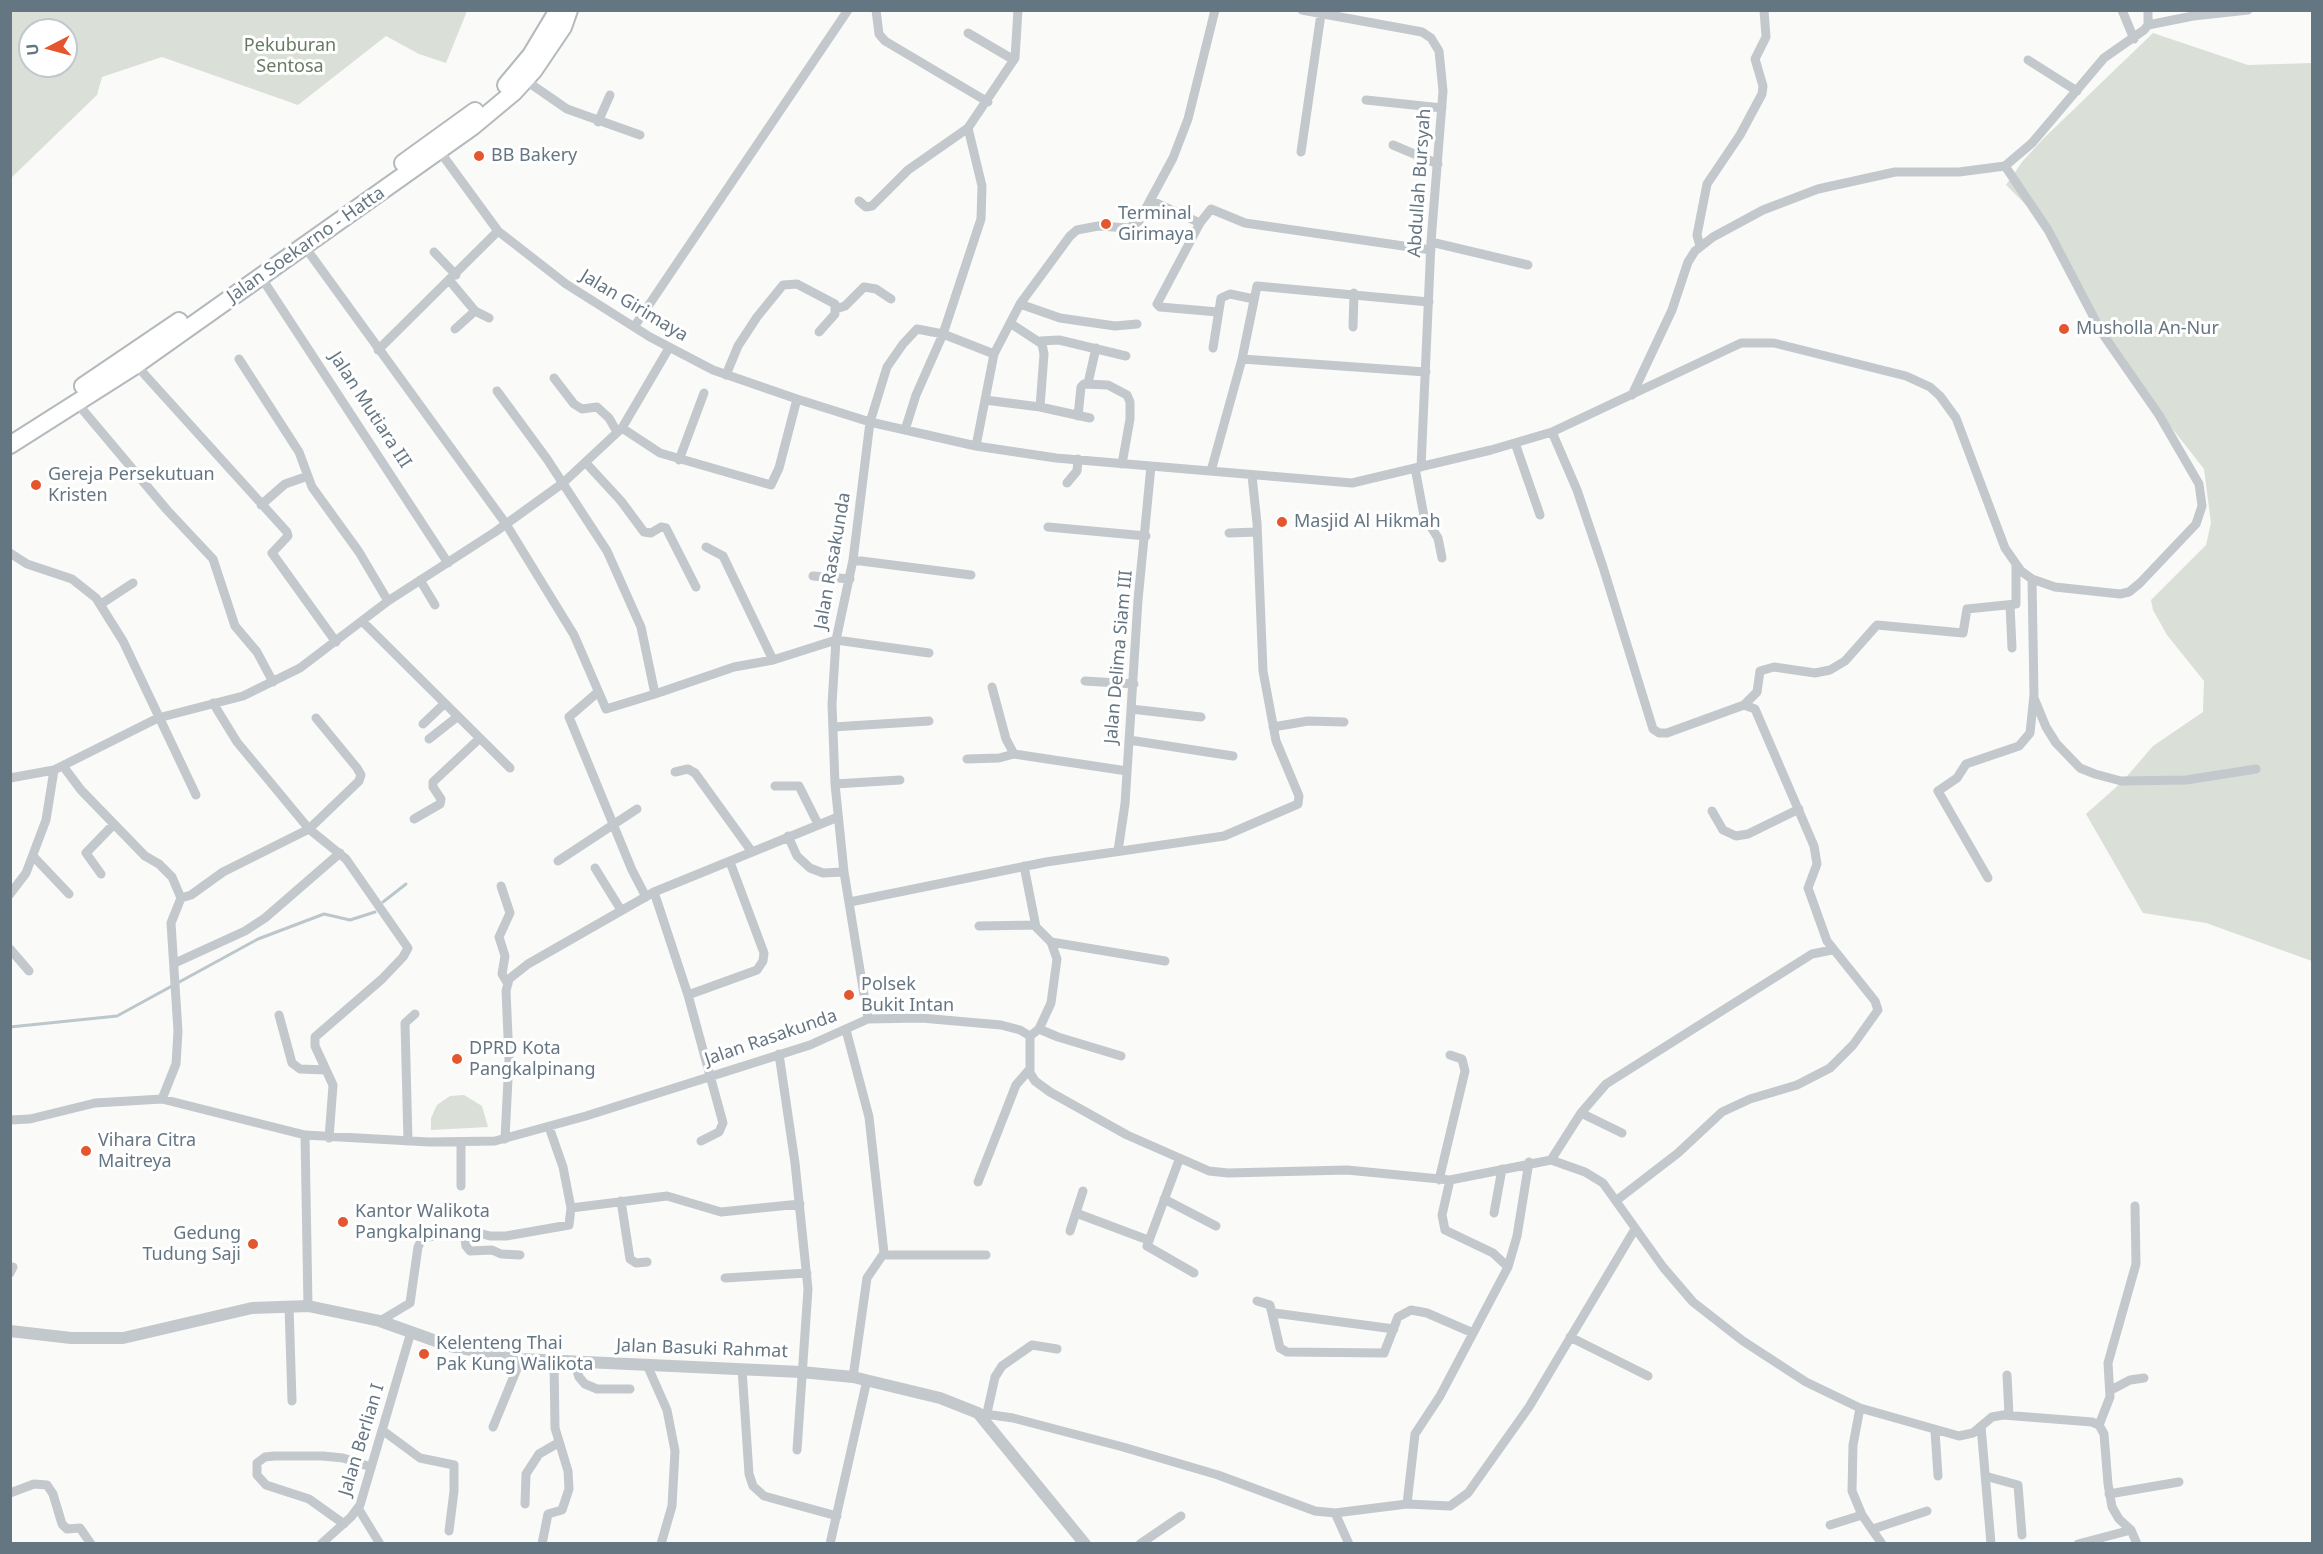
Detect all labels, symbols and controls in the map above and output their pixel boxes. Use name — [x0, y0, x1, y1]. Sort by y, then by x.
north arrow — [18, 18, 78, 78]
park label: Pekuburan Sentosa — [244, 35, 336, 78]
text: U — [21, 43, 44, 57]
street label: Abdullah Bursyah — [1404, 108, 1436, 258]
place label: BB Bakery — [491, 145, 577, 167]
marker: BB Bakery — [472, 149, 486, 163]
street label: Jalan Soekarno - Hatta — [223, 182, 389, 308]
place label: Terminal Girimaya — [1118, 203, 1194, 246]
marker: Terminal Girimaya — [1099, 217, 1113, 231]
street label: Jalan Girimaya — [576, 265, 692, 347]
place label: Musholla An-Nur — [2076, 318, 2219, 340]
marker: Musholla An-Nur — [2057, 322, 2071, 336]
street label: Jalan Mutiara III — [324, 348, 416, 472]
place label: Gereja Persekutuan Kristen — [48, 464, 215, 506]
marker: Gereja Persekutuan Kristen — [29, 478, 43, 492]
street label: Jalan Rasakunda — [810, 491, 856, 631]
place label: Masjid Al Hikmah — [1294, 511, 1441, 533]
marker: Masjid Al Hikmah — [1275, 515, 1289, 529]
street label: Jalan Delima Siam III — [1101, 569, 1137, 745]
place label: Polsek Bukit Intan — [861, 974, 954, 1016]
marker: Polsek Bukit Intan — [842, 988, 856, 1002]
street label: Jalan Rasakunda — [702, 1005, 840, 1071]
place label: DPRD Kota Pangkalpinang — [469, 1038, 596, 1080]
marker: DPRD Kota Pangkalpinang — [450, 1052, 464, 1066]
place label: Vihara Citra Maitreya — [98, 1130, 196, 1172]
marker: Vihara Citra Maitreya — [79, 1144, 93, 1158]
place label: Kantor Walikota Pangkalpinang — [355, 1201, 490, 1244]
marker: Kantor Walikota Pangkalpinang — [336, 1215, 350, 1229]
place label: Gedung Tudung Saji — [142, 1223, 241, 1266]
marker: Gedung Tudung Saji — [246, 1237, 260, 1251]
place label: Kelenteng Thai Pak Kung Walikota — [436, 1333, 593, 1376]
street label: Jalan Basuki Rahmat — [616, 1335, 788, 1363]
marker: Kelenteng Thai Pak Kung Walikota — [417, 1347, 431, 1361]
street label: Jalan Berlian I — [335, 1381, 389, 1499]

